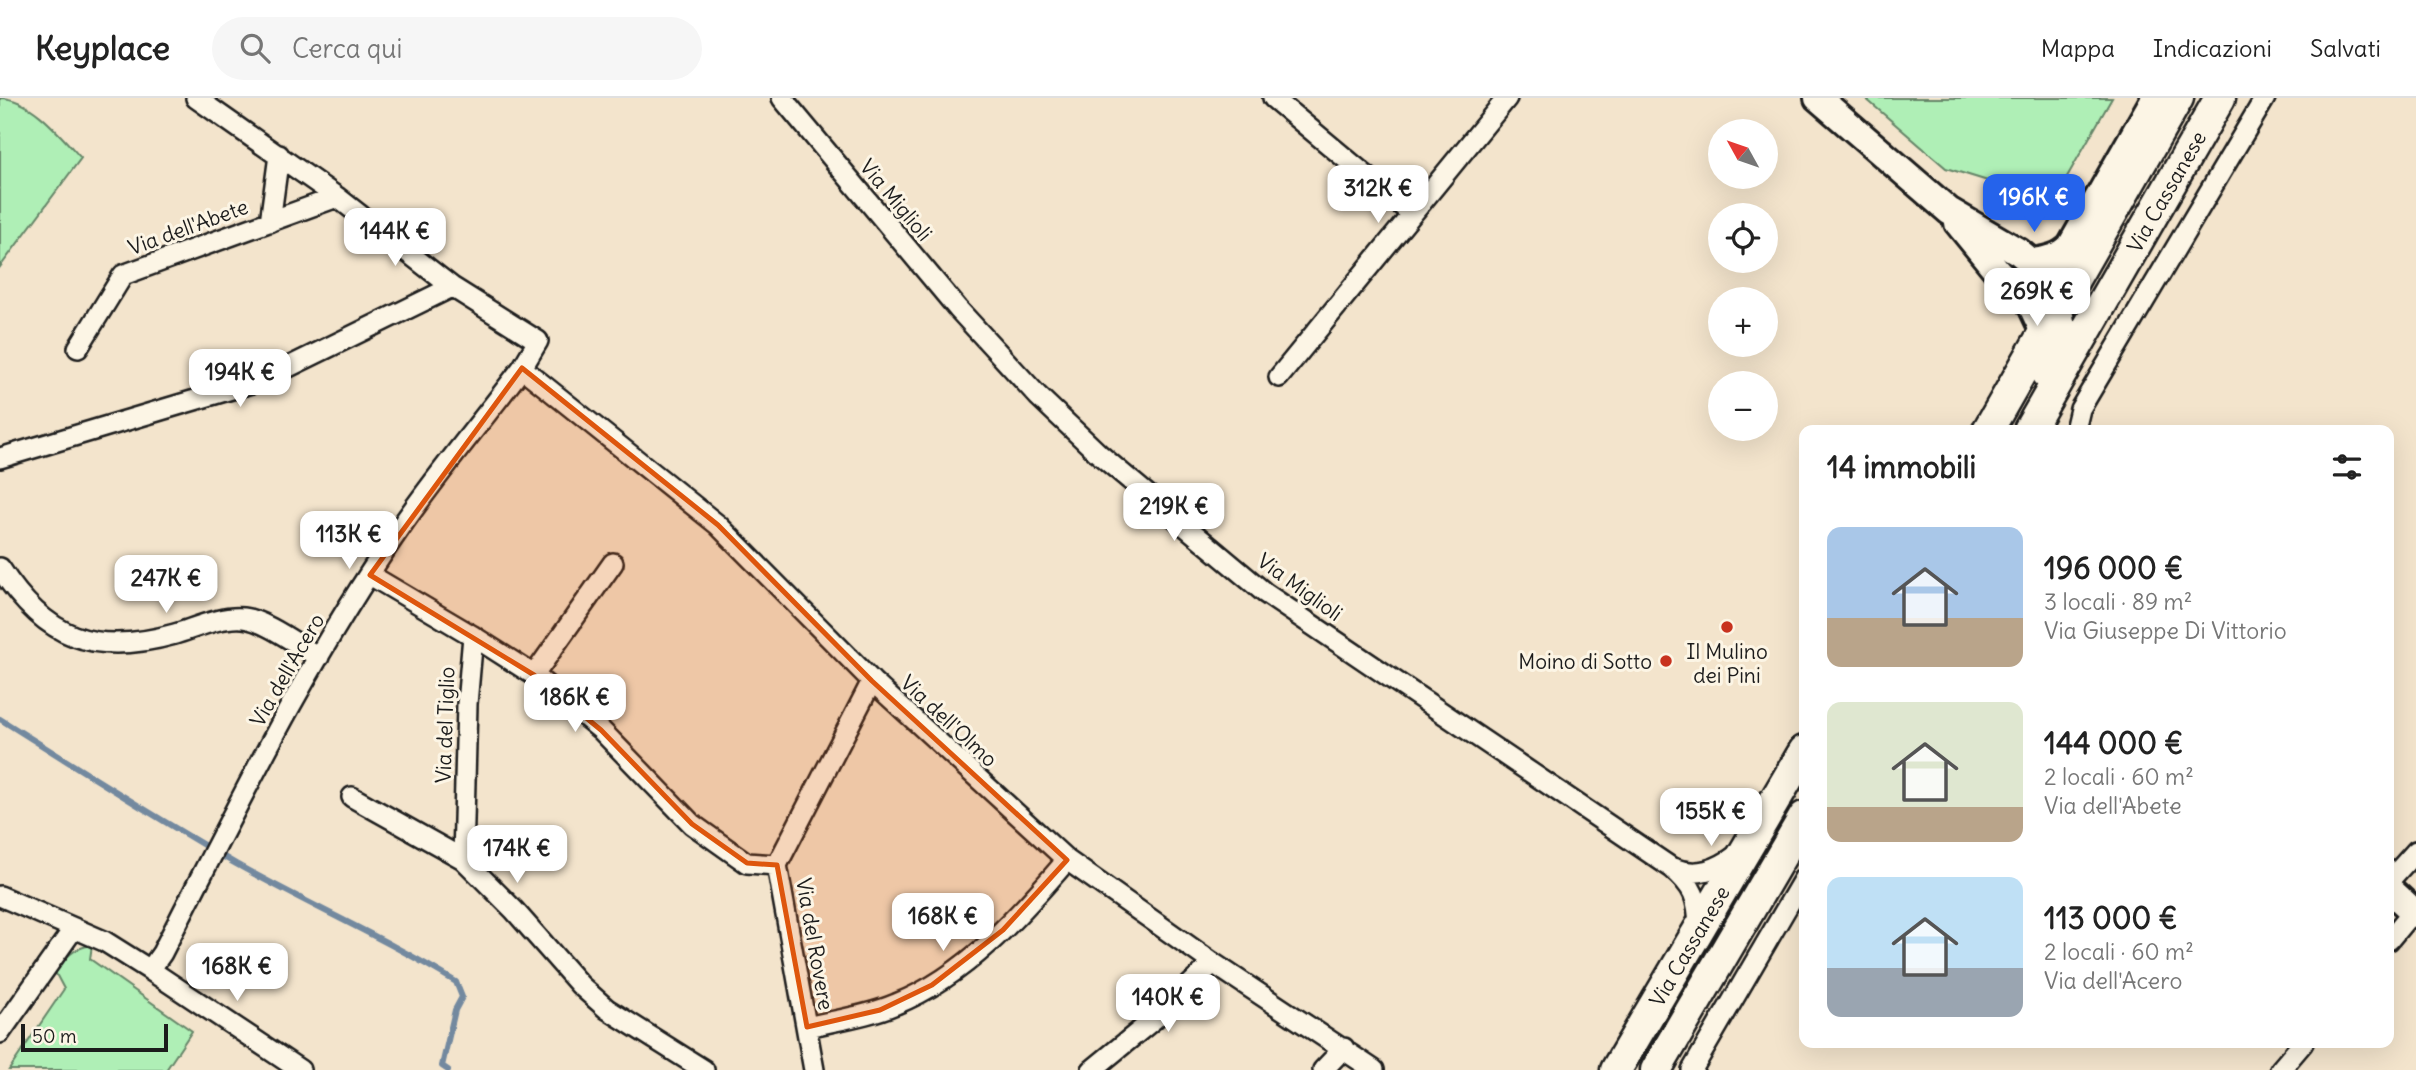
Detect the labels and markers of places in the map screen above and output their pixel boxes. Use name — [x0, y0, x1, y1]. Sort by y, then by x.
pin: 312K € — [1321, 166, 1435, 225]
pin: 196K € — [1977, 174, 2091, 234]
pin: 144K € — [338, 208, 452, 268]
pin: 269K € — [1980, 268, 2094, 328]
pin: 194K € — [183, 350, 297, 409]
pin: 219K € — [1117, 484, 1231, 543]
pin: 113K € — [292, 512, 406, 571]
pin: 247K € — [109, 556, 223, 615]
marker: Il Mulino dei Pini — [1719, 619, 1735, 635]
place label: Il Mulino dei Pini — [1686, 638, 1768, 689]
place label: Moino di Sotto — [1518, 648, 1652, 675]
marker: Moino di Sotto — [1658, 653, 1674, 669]
pin: 186K € — [518, 674, 632, 734]
pin: 155K € — [1654, 788, 1768, 848]
pin: 174K € — [460, 826, 574, 885]
pin: 168K € — [886, 894, 1000, 953]
pin: 168K € — [180, 944, 294, 1003]
pin: 140K € — [1111, 974, 1225, 1034]

